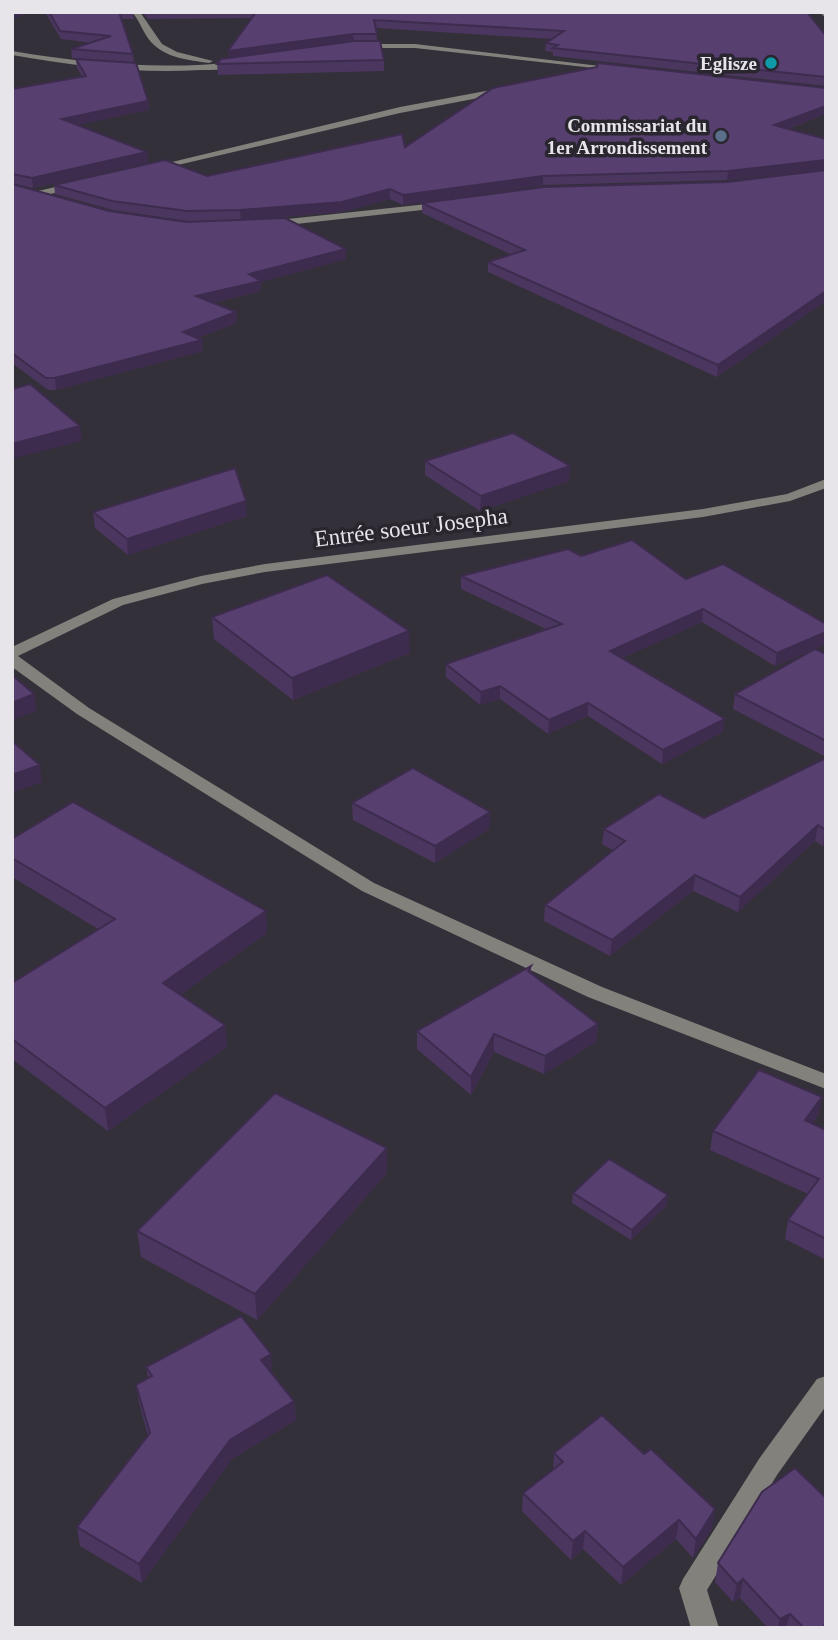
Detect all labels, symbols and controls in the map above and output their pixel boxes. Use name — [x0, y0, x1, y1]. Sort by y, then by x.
place label: Eglisze — [700, 53, 757, 74]
marker: Eglisze — [763, 55, 779, 71]
place label: Commissariat du 1er Arrondissement — [547, 115, 708, 158]
marker: Commissariat du 1er Arrondissement — [713, 128, 729, 144]
street label: Entrée soeur Josepha — [313, 503, 509, 552]

